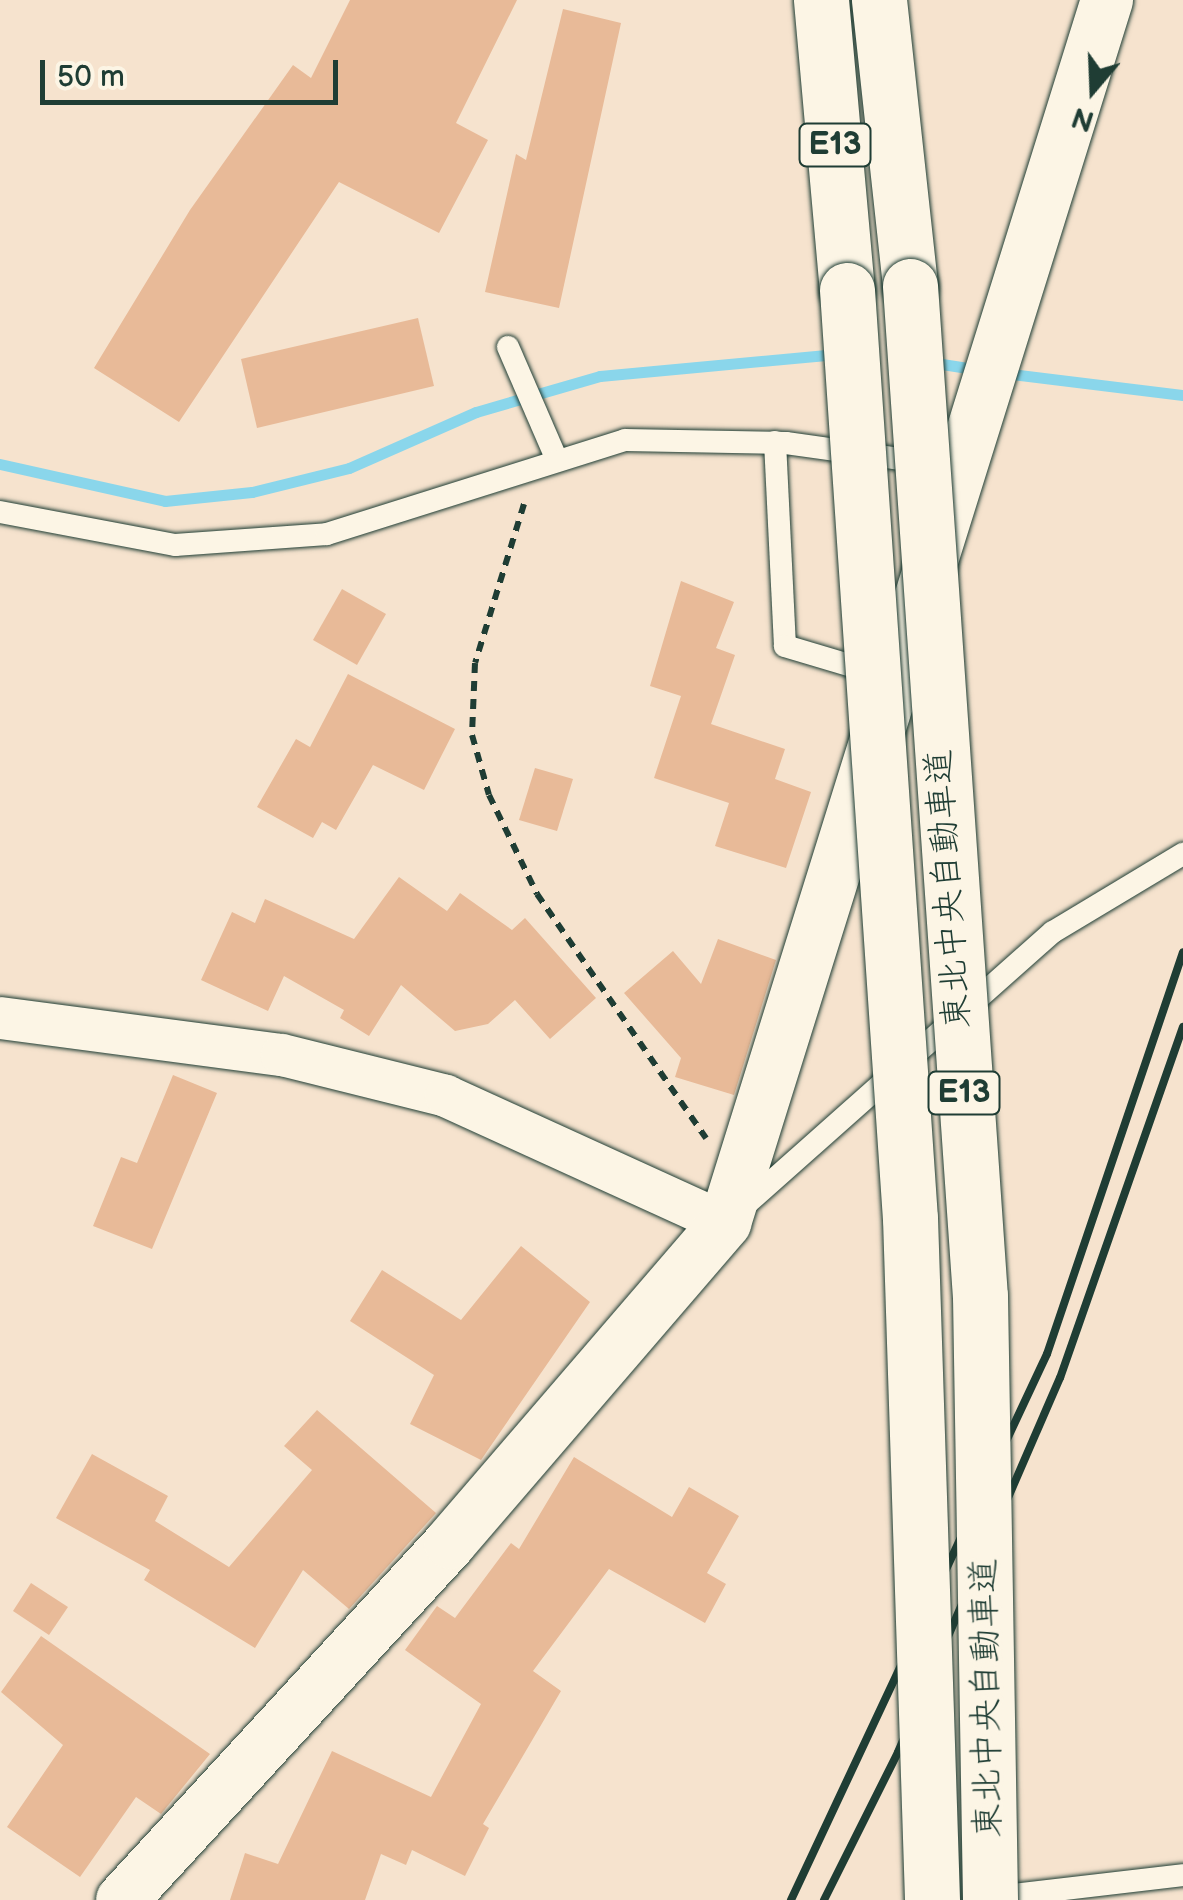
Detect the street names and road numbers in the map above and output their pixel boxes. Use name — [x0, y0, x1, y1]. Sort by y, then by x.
road number: E13 — [798, 118, 872, 172]
street label: 東北中央自動車道 — [918, 748, 980, 1030]
road number: E13 — [926, 1066, 1002, 1120]
street label: 東北中央自動車道 — [964, 1558, 1010, 1838]

